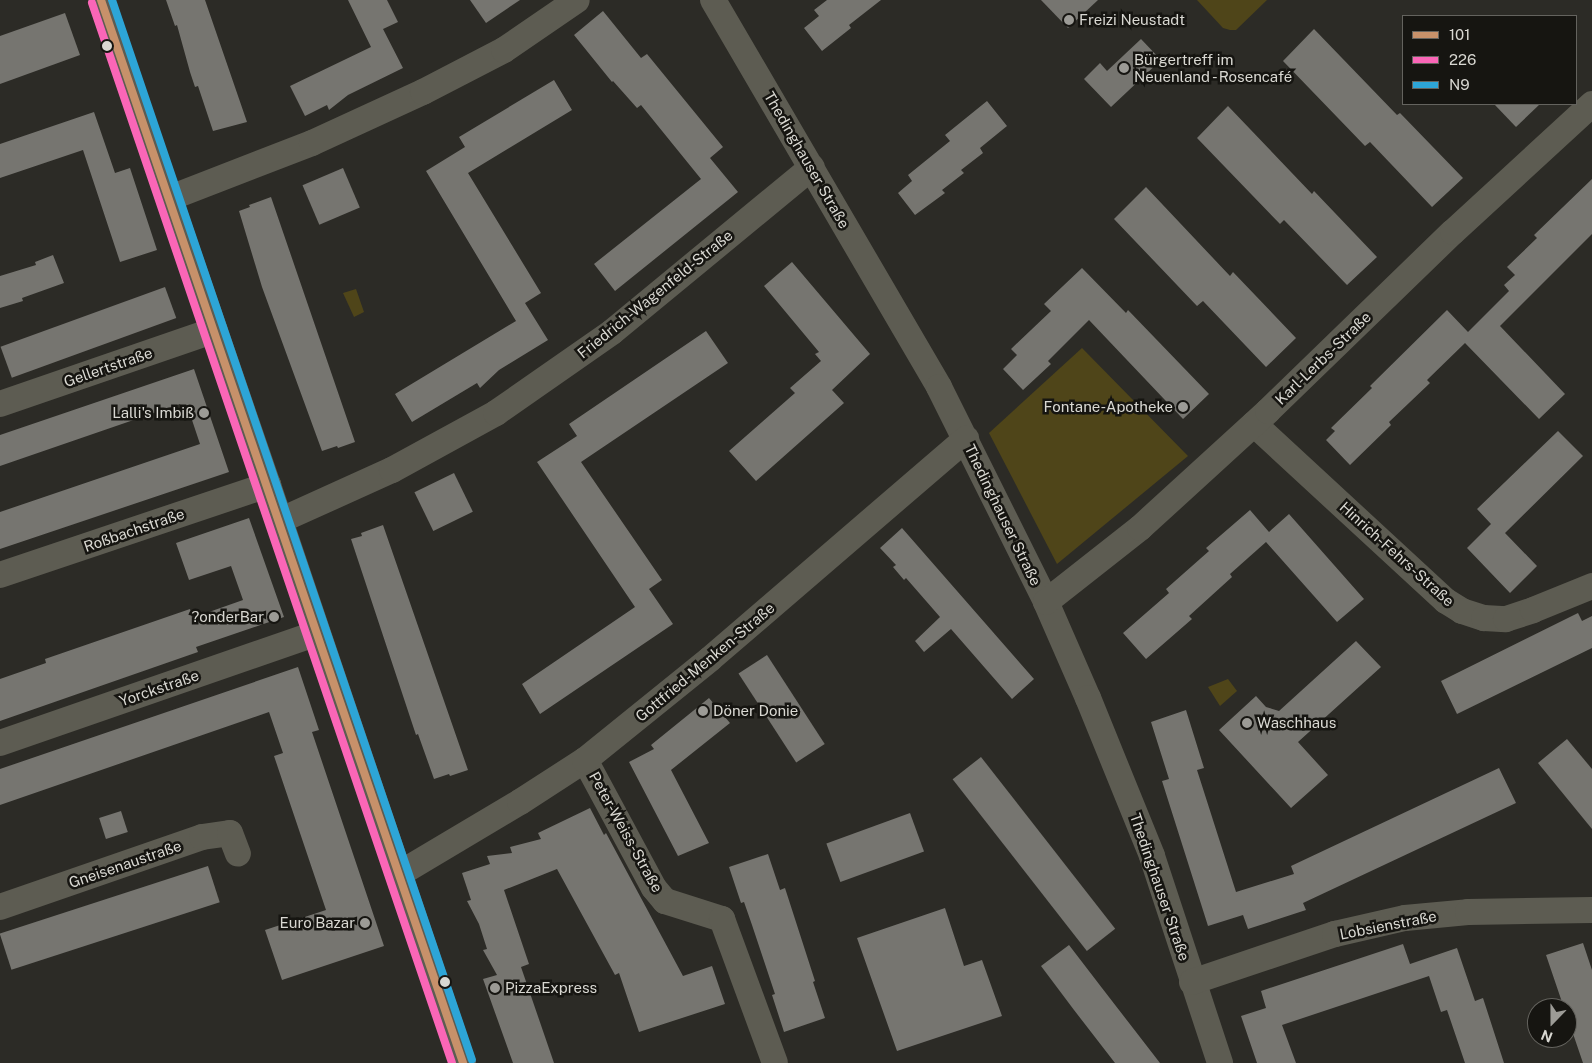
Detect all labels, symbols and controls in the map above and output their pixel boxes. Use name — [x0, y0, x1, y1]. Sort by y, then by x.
place label: Freizi Neustadt — [1079, 11, 1185, 29]
marker: Freizi Neustadt — [1063, 14, 1075, 26]
legend — [1402, 15, 1577, 105]
text: 101 — [1449, 26, 1470, 43]
unlabelled marker — [102, 41, 112, 51]
place label: Bürgertreff im Neuenland - Rosencafé — [1134, 50, 1296, 85]
text: 226 — [1449, 51, 1476, 68]
marker: Bürgertreff im Neuenland - Rosencafé — [1118, 62, 1130, 74]
text: N9 — [1449, 76, 1470, 93]
street label: Thedinghauser Straße — [760, 88, 854, 232]
street label: Friedrich-Wagenfeld-Straße — [574, 226, 736, 362]
street label: Karl-Lerbs-Straße — [1271, 308, 1375, 408]
street label: Gellertstraße — [61, 343, 155, 391]
place label: Fontane-Apotheke — [1044, 398, 1173, 416]
marker: Fontane-Apotheke — [1177, 401, 1189, 413]
place label: Lalli's Imbiß — [112, 404, 194, 422]
marker: Lalli's Imbiß — [198, 407, 210, 419]
street label: Thedinghauser Straße — [961, 441, 1045, 589]
street label: Hinrich-Fehrs-Straße — [1336, 498, 1458, 610]
street label: Roßbachstraße — [81, 504, 187, 556]
street label: Gottfried-Menken-Straße — [632, 599, 778, 725]
place label: ?onderBar — [192, 608, 264, 626]
marker: ?onderBar — [268, 611, 280, 623]
street label: Yorckstraße — [117, 666, 201, 710]
place label: Döner Donie — [713, 702, 798, 720]
marker: Döner Donie — [697, 705, 709, 717]
place label: Waschhaus — [1257, 714, 1336, 732]
marker: Waschhaus — [1241, 717, 1253, 729]
street label: Peter-Weiss-Straße — [585, 769, 667, 895]
street label: Thedinghauser Straße — [1126, 811, 1194, 963]
street label: Gneisenaustraße — [66, 836, 184, 892]
street label: Lobsienstraße — [1338, 907, 1438, 943]
place label: Euro Bazar — [279, 914, 355, 932]
marker: Euro Bazar — [359, 917, 371, 929]
unlabelled marker — [440, 977, 450, 987]
place label: PizzaExpress — [505, 979, 597, 997]
marker: PizzaExpress — [489, 982, 501, 994]
north arrow — [1527, 998, 1577, 1048]
text: N — [1539, 1027, 1555, 1045]

